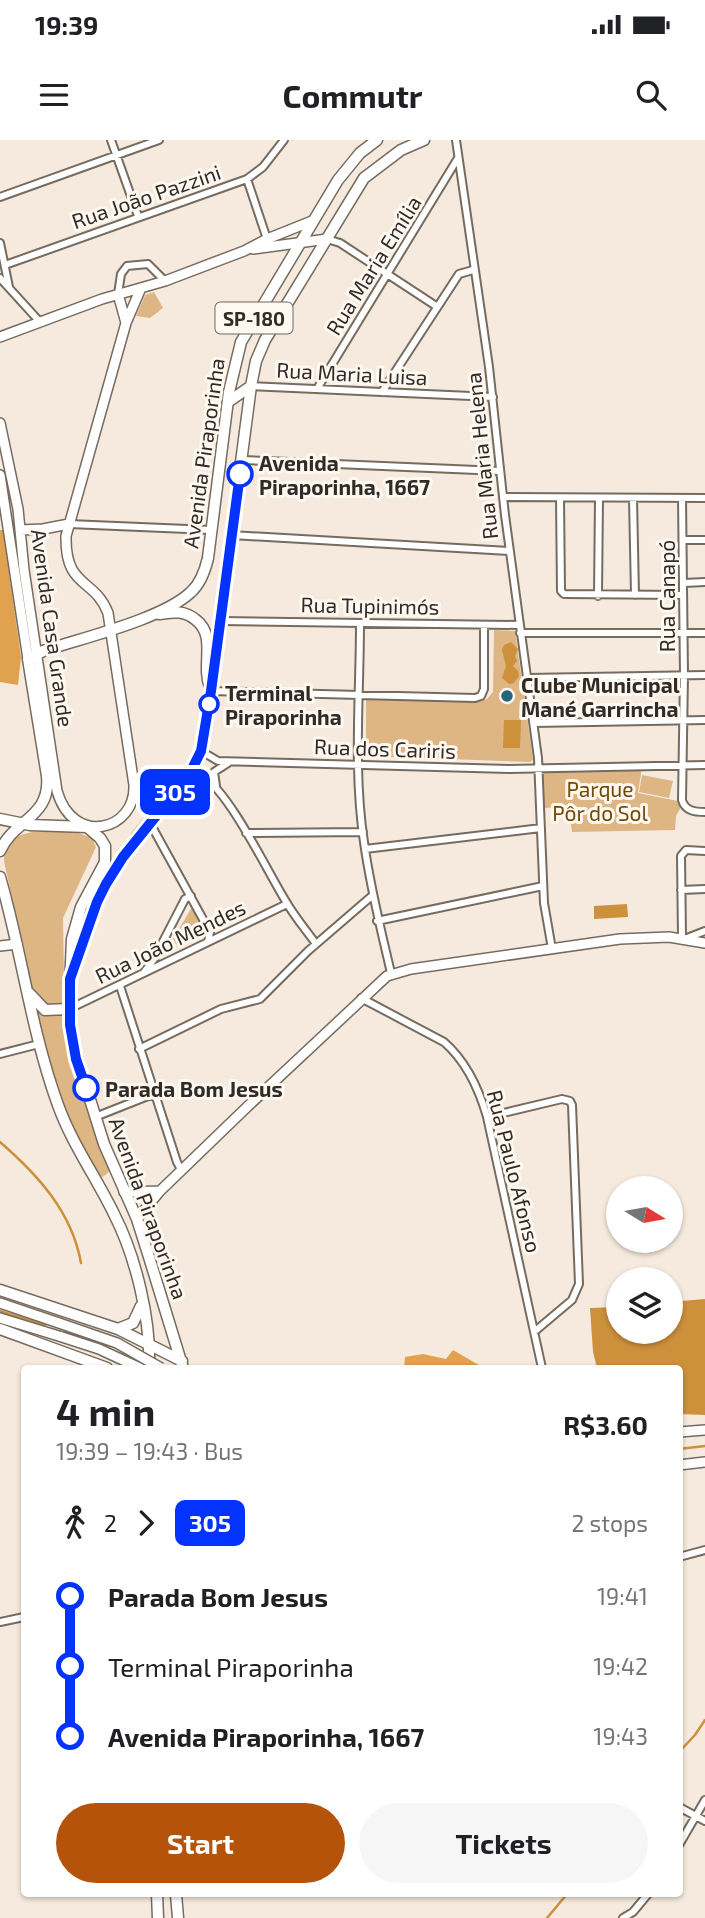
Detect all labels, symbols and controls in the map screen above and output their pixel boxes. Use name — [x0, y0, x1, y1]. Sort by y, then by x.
text: 19:39 — [35, 9, 98, 40]
icon: menu — [35, 76, 73, 114]
text: Commutr — [283, 76, 422, 114]
icon: search — [632, 76, 670, 114]
street label: Rua João Pazzini — [68, 159, 224, 233]
street label: Rua Maria Emília — [320, 191, 426, 339]
road number: SP-180 — [216, 302, 292, 334]
street label: Avenida Piraporinha — [177, 356, 229, 550]
street label: Rua Maria Luisa — [276, 357, 428, 389]
street label: Rua Maria Helena — [460, 371, 502, 541]
place label: Avenida Piraporinha, 1667 — [259, 450, 430, 499]
marker: Avenida Piraporinha, 1667 — [227, 461, 253, 487]
street label: Avenida Casa Grande — [27, 527, 79, 729]
street label: Rua Canapó — [654, 540, 679, 652]
street label: Rua Tupinimós — [300, 591, 440, 619]
place label: Clube Municipal Mané Garrincha — [521, 672, 680, 721]
place label: Terminal Piraporinha — [225, 680, 342, 729]
marker: Clube Municipal Mané Garrincha — [499, 688, 515, 704]
marker: Terminal Piraporinha — [199, 694, 219, 714]
street label: Rua dos Cariris — [314, 733, 456, 763]
line badge: 305 — [135, 769, 215, 815]
park label: Parque Pôr do Sol — [552, 776, 648, 825]
text: 305 — [154, 777, 196, 806]
street label: Rua João Mendes — [91, 894, 249, 988]
marker: Parada Bom Jesus — [73, 1075, 99, 1101]
place label: Parada Bom Jesus — [105, 1076, 283, 1101]
street label: Rua Paulo Afonso — [483, 1087, 547, 1255]
street label: Avenida Piraporinha — [104, 1114, 194, 1302]
north arrow — [606, 1176, 682, 1253]
map controls — [606, 1176, 683, 1344]
button: layers — [606, 1267, 683, 1344]
text: 4 min — [56, 1388, 155, 1434]
text: R$3.60 — [563, 1409, 648, 1440]
text: 19:39 – 19:43 · Bus — [56, 1437, 243, 1465]
icon: walk — [56, 1504, 94, 1542]
icon: forward — [127, 1504, 165, 1542]
text: 305 — [189, 1508, 231, 1537]
text: 2 — [104, 1509, 117, 1537]
text: 2 stops — [571, 1509, 648, 1537]
text: Parada Bom Jesus — [108, 1581, 328, 1612]
text: 19:41 — [597, 1582, 648, 1610]
text: Terminal Piraporinha — [108, 1651, 354, 1682]
text: 19:42 — [593, 1652, 648, 1680]
text: Avenida Piraporinha, 1667 — [108, 1721, 424, 1752]
text: 19:43 — [593, 1722, 648, 1750]
button: Start — [56, 1803, 345, 1883]
button: Tickets — [359, 1803, 648, 1883]

